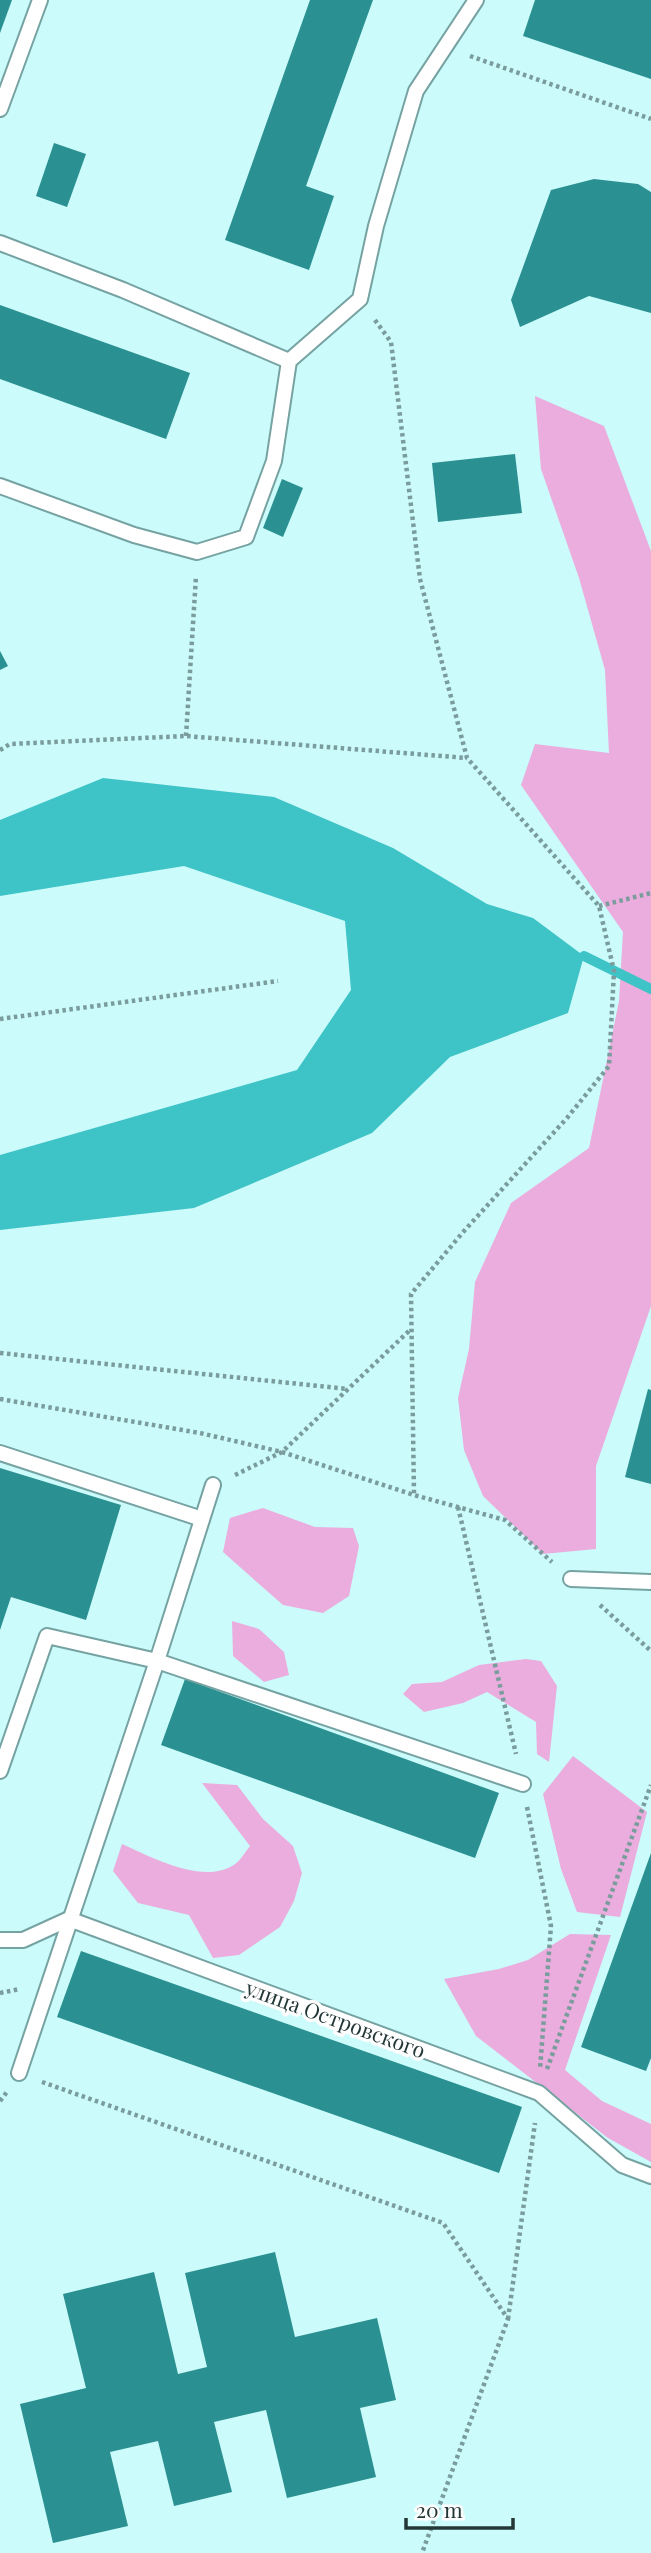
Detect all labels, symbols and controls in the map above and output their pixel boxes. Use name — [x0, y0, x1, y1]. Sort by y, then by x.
street label: улица Островского — [241, 1972, 430, 2064]
scale bar — [406, 2486, 513, 2530]
text: 20 m — [416, 2495, 463, 2523]

